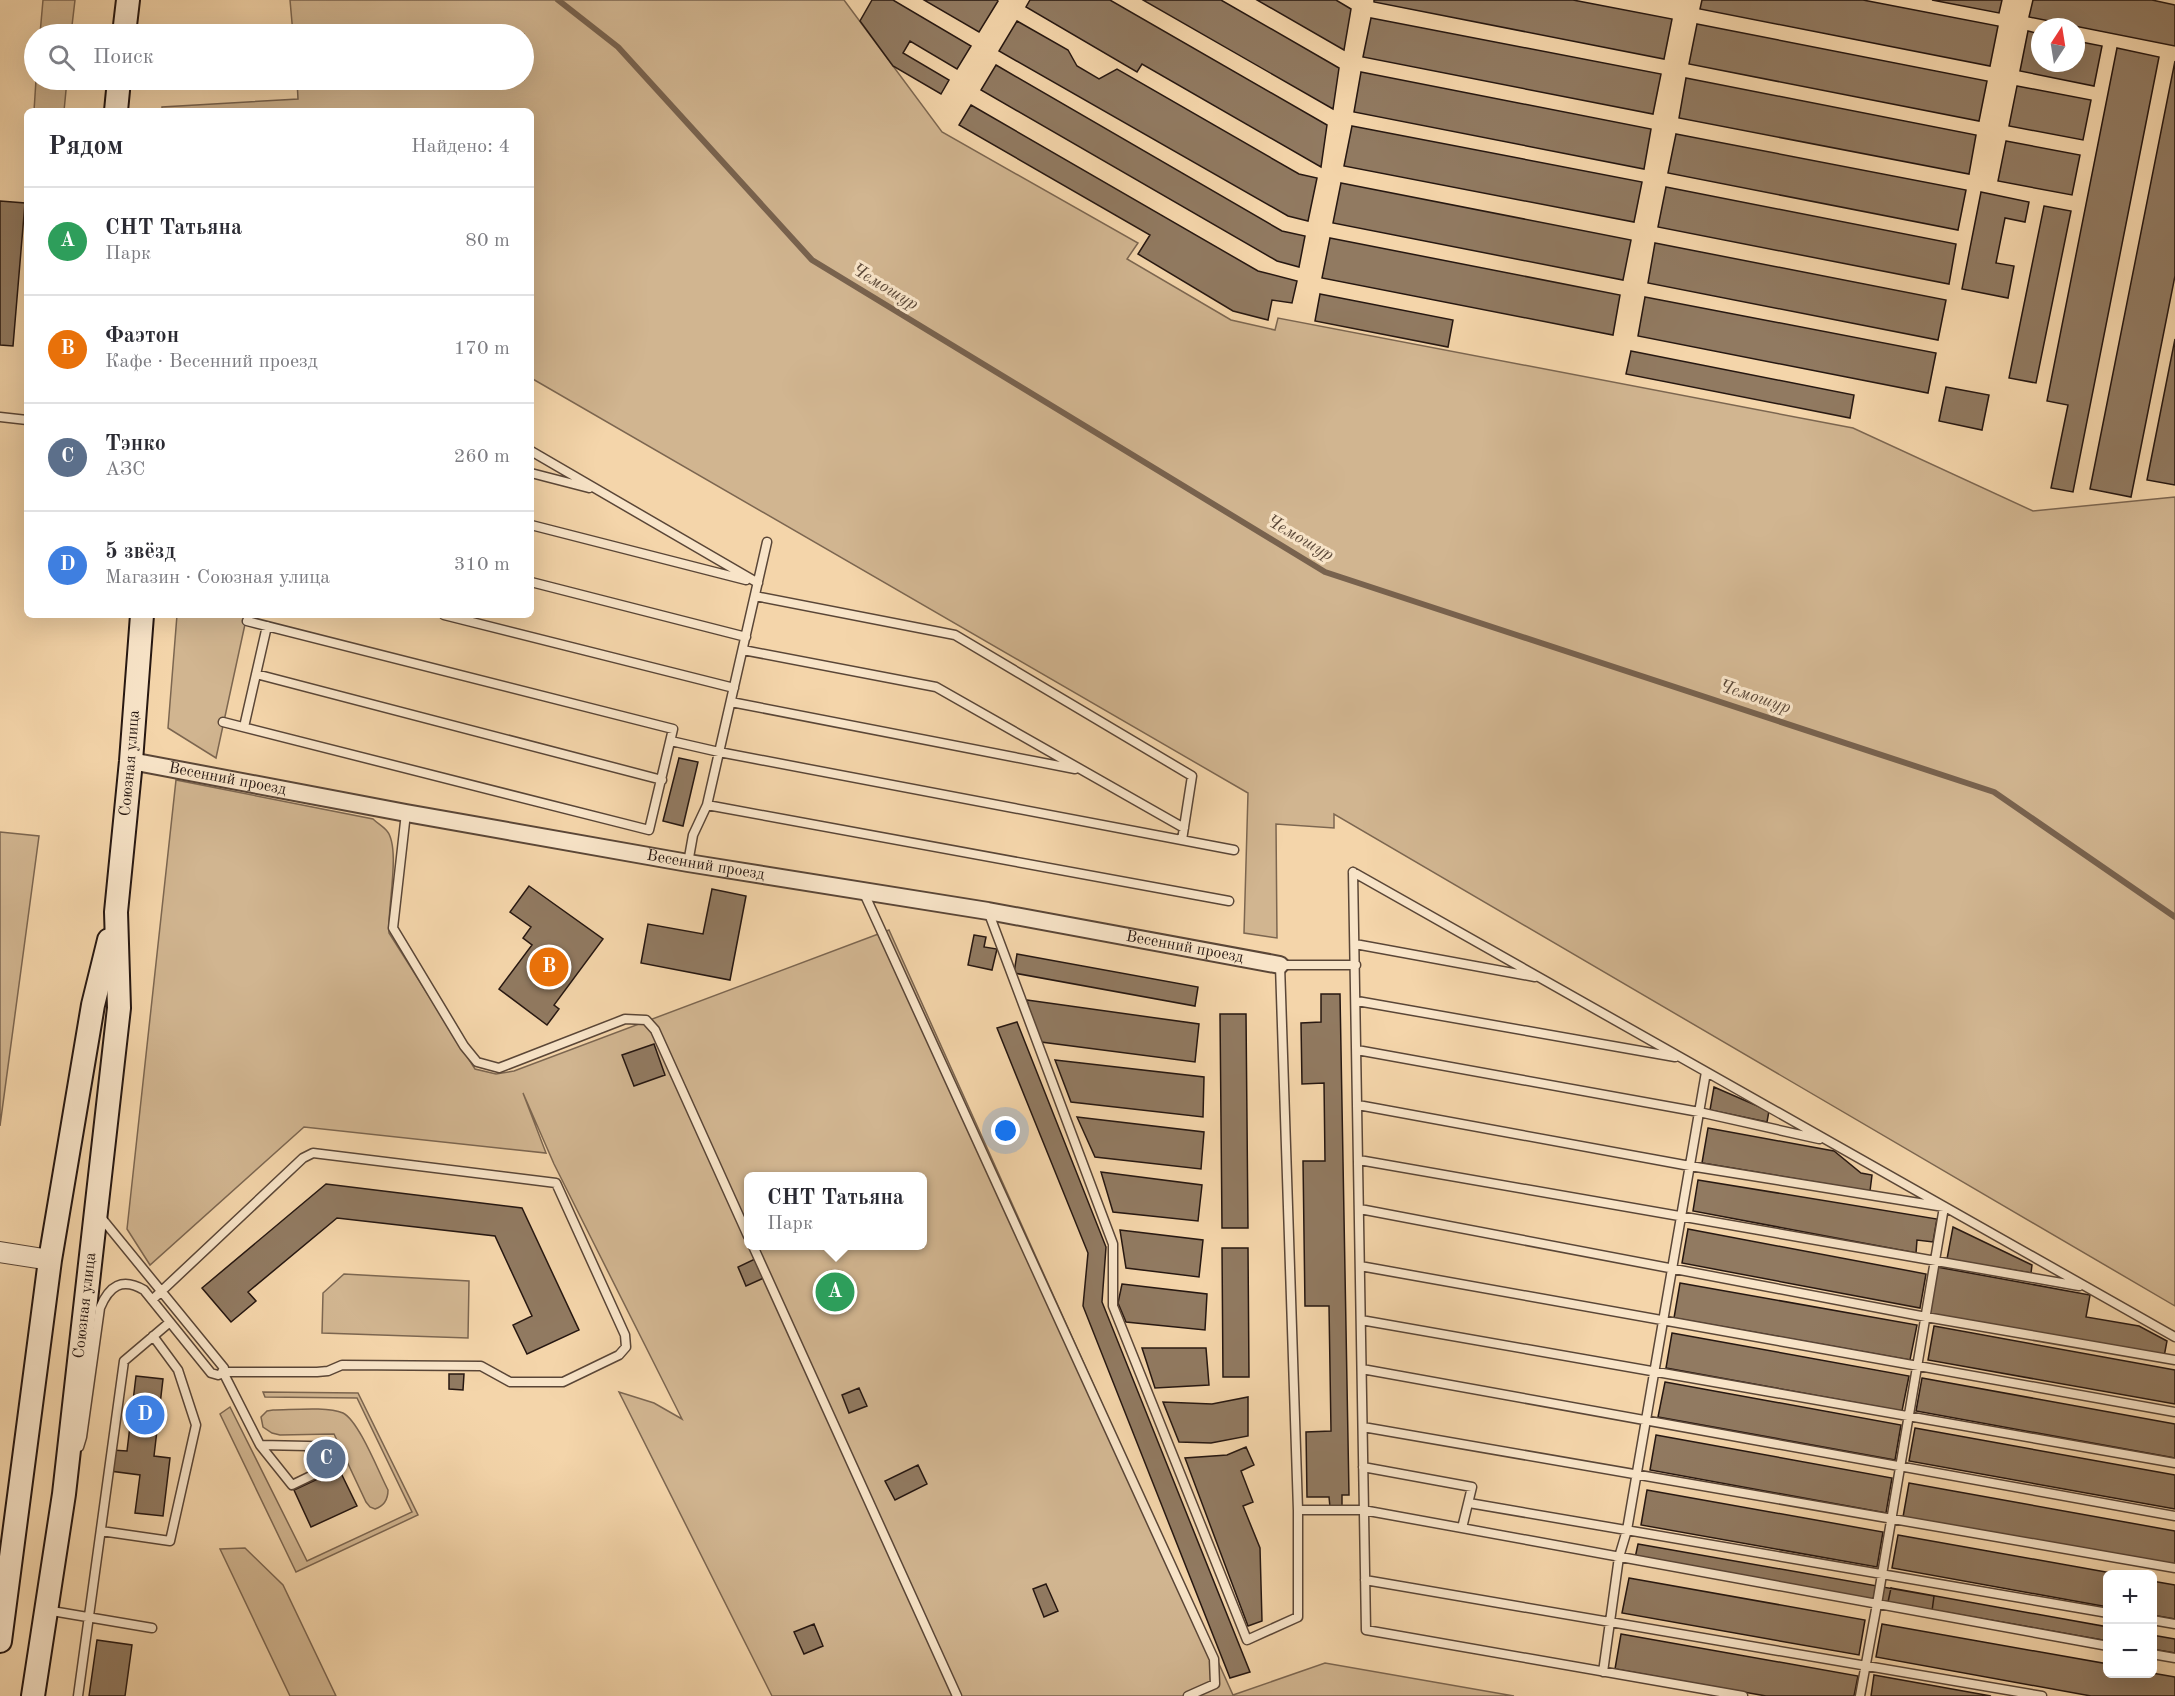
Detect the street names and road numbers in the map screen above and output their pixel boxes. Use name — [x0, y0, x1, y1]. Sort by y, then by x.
street label: Союзная улица — [118, 709, 143, 817]
street label: Весенний проезд — [167, 760, 288, 798]
street label: Весенний проезд — [645, 848, 766, 883]
street label: Весенний проезд — [1125, 929, 1245, 966]
street label: Союзная улица — [71, 1252, 99, 1359]

